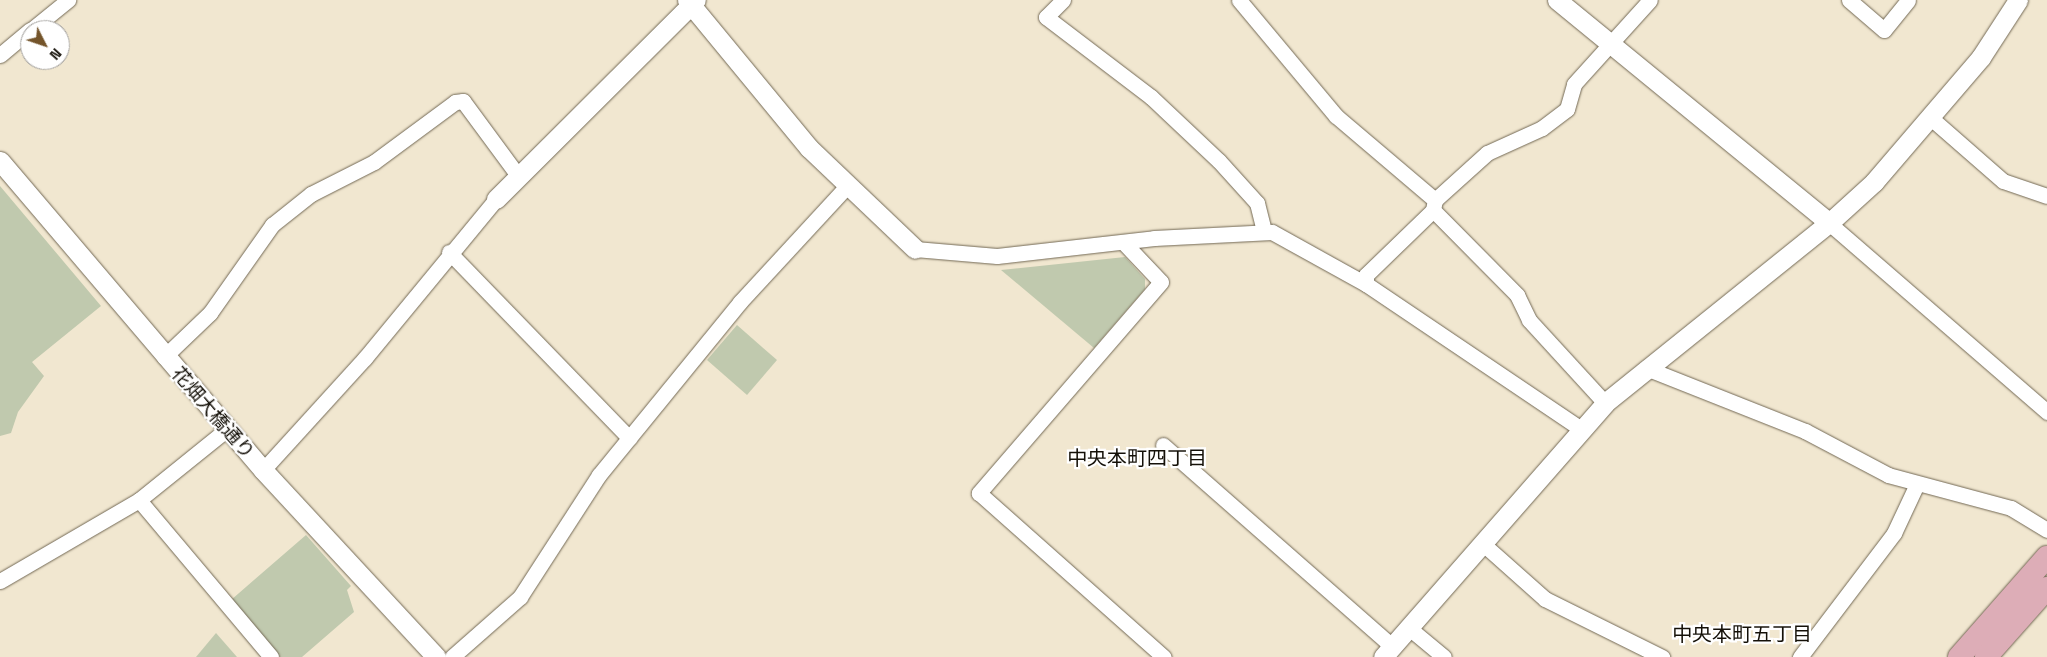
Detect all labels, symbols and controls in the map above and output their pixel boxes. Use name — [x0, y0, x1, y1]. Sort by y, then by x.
north arrow — [20, 20, 70, 70]
text: N — [46, 45, 65, 64]
street label: 花畑大橋通り — [167, 363, 259, 463]
district label: 中央本町四丁目 — [1067, 446, 1207, 470]
district label: 中央本町五丁目 — [1672, 622, 1812, 646]

